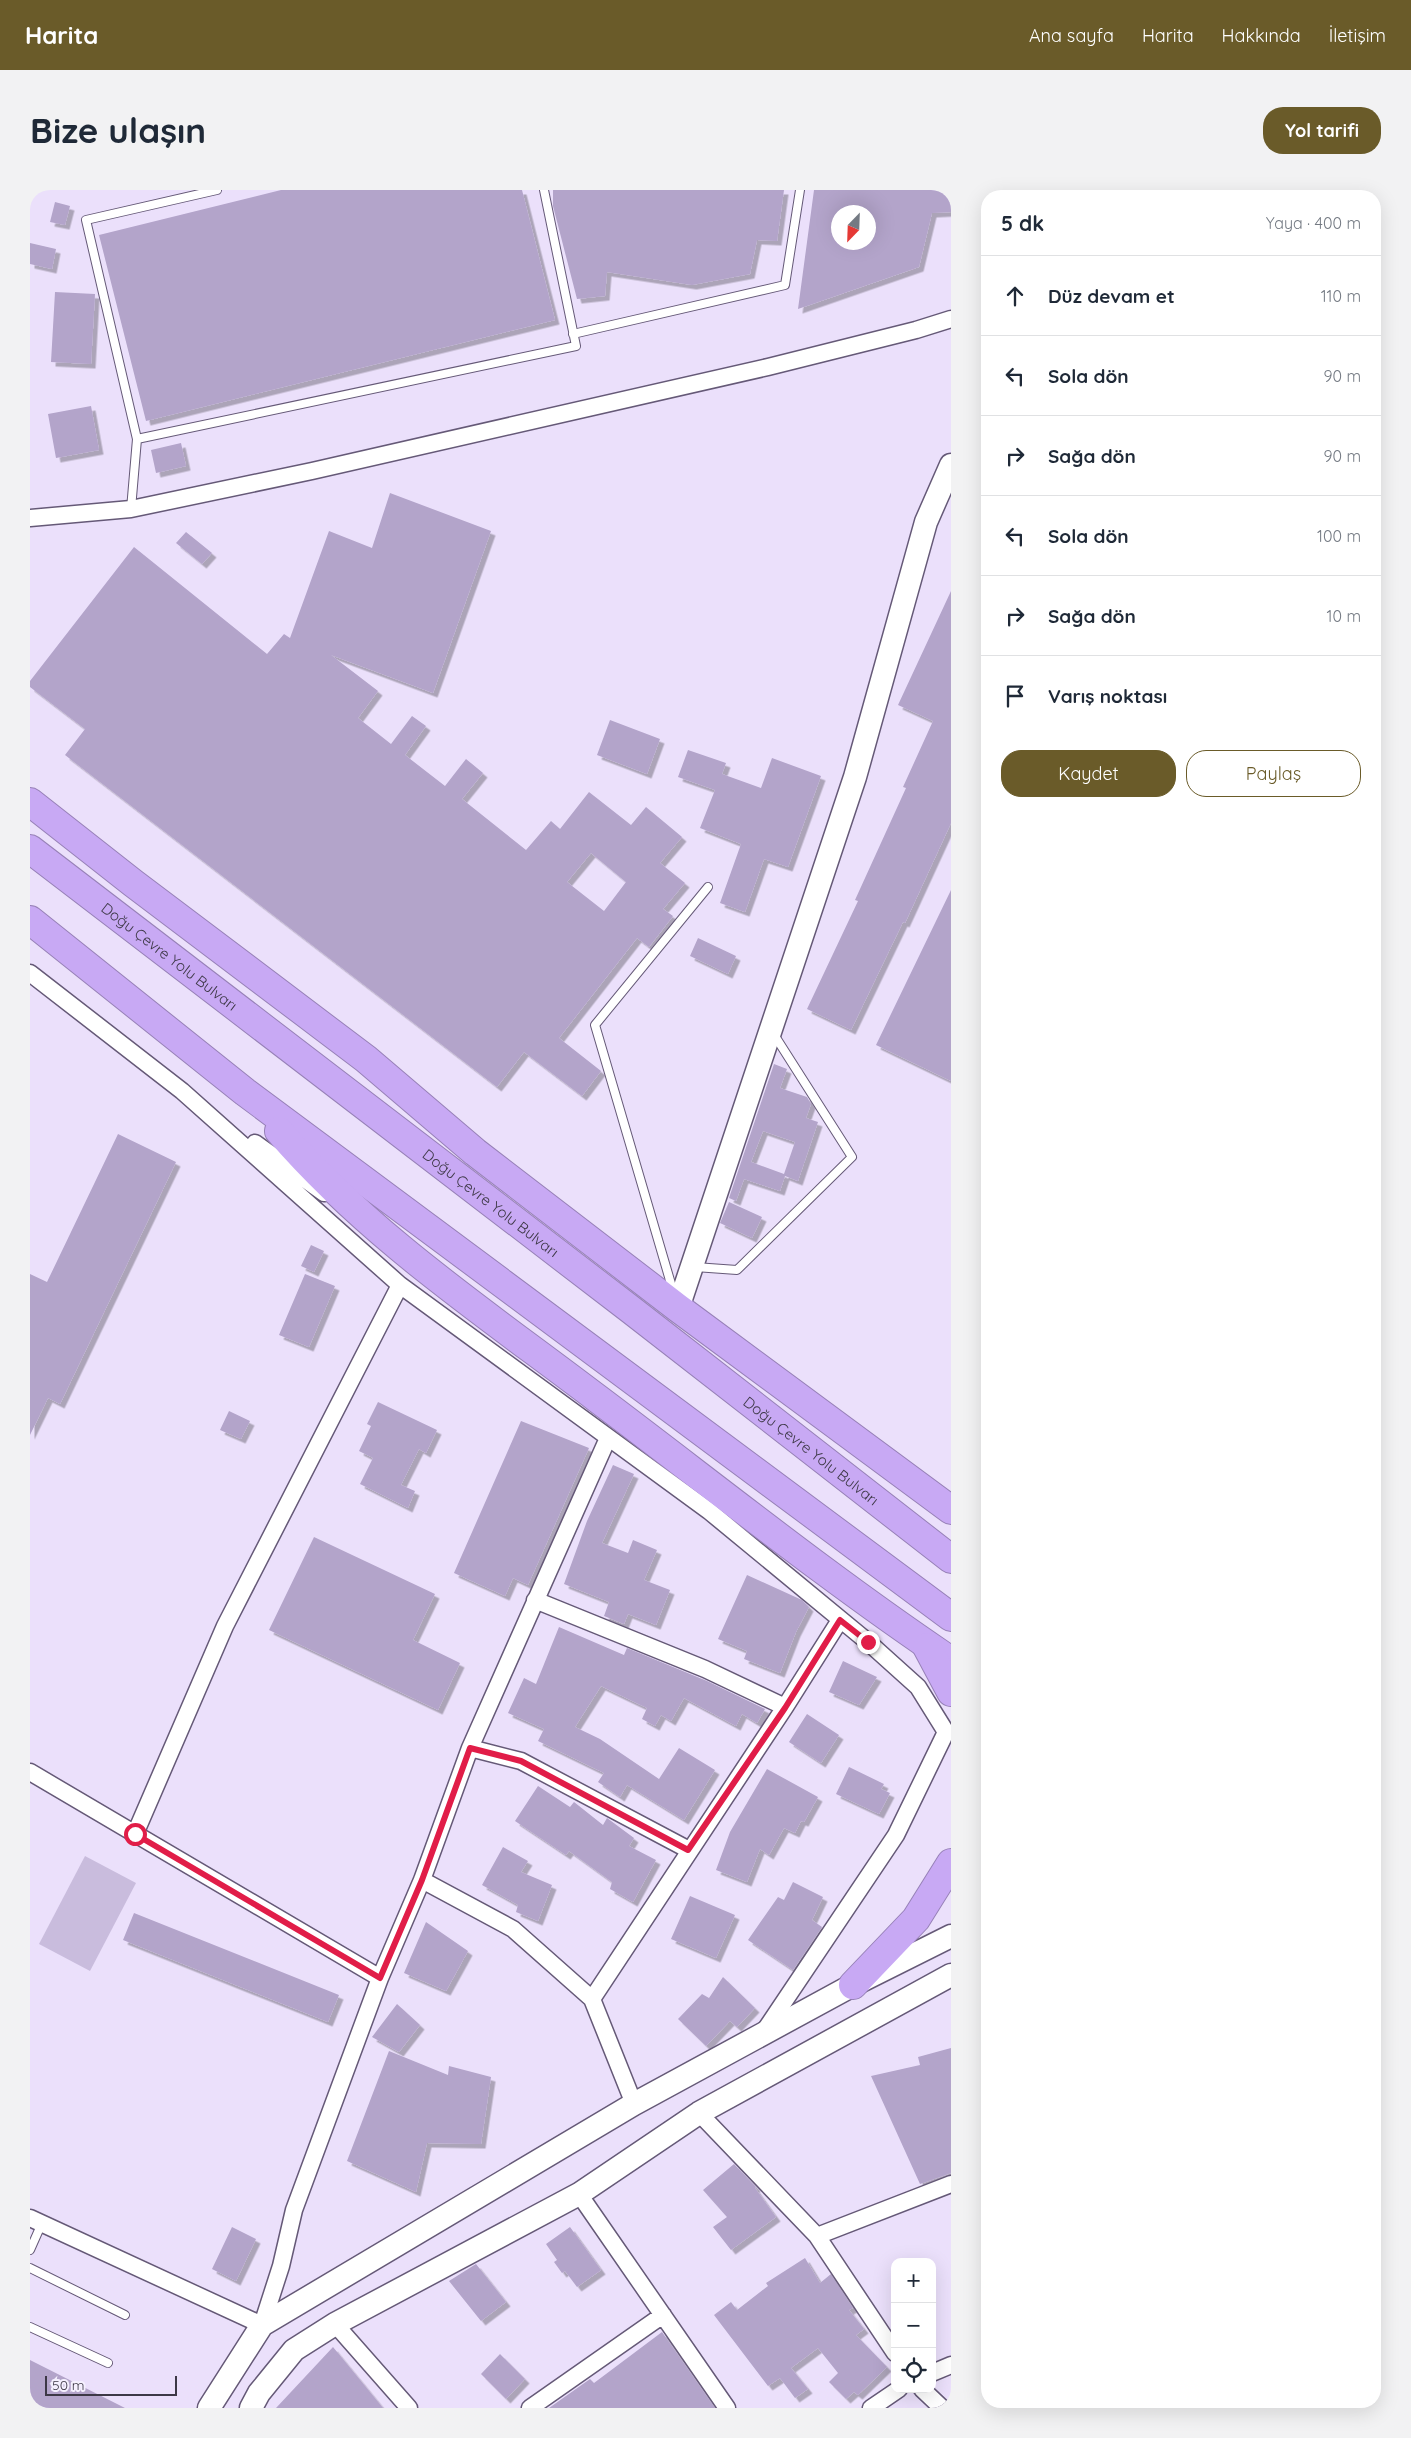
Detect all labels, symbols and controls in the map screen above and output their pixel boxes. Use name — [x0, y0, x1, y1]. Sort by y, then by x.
text: Harita — [25, 20, 98, 50]
text: Ana sayfa — [1029, 24, 1114, 47]
text: Harita — [1142, 24, 1194, 47]
text: Hakkında — [1222, 24, 1301, 47]
text: İletişim — [1329, 24, 1386, 47]
button: Yol tarifi — [1263, 107, 1381, 154]
text: Bize ulaşın — [30, 108, 206, 152]
north arrow — [831, 205, 876, 250]
text: 5 dk — [1001, 210, 1044, 236]
text: Yaya · 400 m — [1266, 213, 1361, 233]
icon: ahead — [1001, 282, 1029, 310]
text: Düz devam et — [1048, 284, 1175, 308]
text: 110 m — [1321, 286, 1361, 306]
icon: left — [1001, 362, 1029, 390]
text: Sola dön — [1048, 364, 1129, 388]
text: 90 m — [1324, 366, 1361, 386]
icon: right — [1001, 442, 1029, 470]
text: Sağa dön — [1048, 444, 1136, 468]
text: 90 m — [1324, 446, 1361, 466]
icon: left — [1001, 522, 1029, 550]
text: Sola dön — [1048, 524, 1129, 548]
text: 100 m — [1317, 526, 1361, 546]
icon: right — [1001, 602, 1029, 630]
text: Sağa dön — [1048, 604, 1136, 628]
text: 10 m — [1327, 606, 1361, 626]
icon: arrive — [1001, 682, 1029, 710]
text: Varış noktası — [1048, 684, 1167, 708]
button: Kaydet — [1001, 750, 1176, 797]
button: Paylaş — [1186, 750, 1361, 797]
street label: Doğu Çevre Yolu Bulvarı — [98, 898, 242, 1014]
street label: Doğu Çevre Yolu Bulvarı — [419, 1144, 563, 1261]
street label: Doğu Çevre Yolu Bulvarı — [740, 1392, 883, 1509]
route end — [857, 1631, 880, 1654]
route start — [124, 1823, 147, 1846]
map controls — [891, 2258, 936, 2393]
button: + — [891, 2258, 936, 2303]
button: − — [891, 2303, 936, 2348]
button: locate — [891, 2348, 936, 2393]
scale bar — [45, 2373, 178, 2396]
text: 50 m — [52, 2376, 85, 2394]

